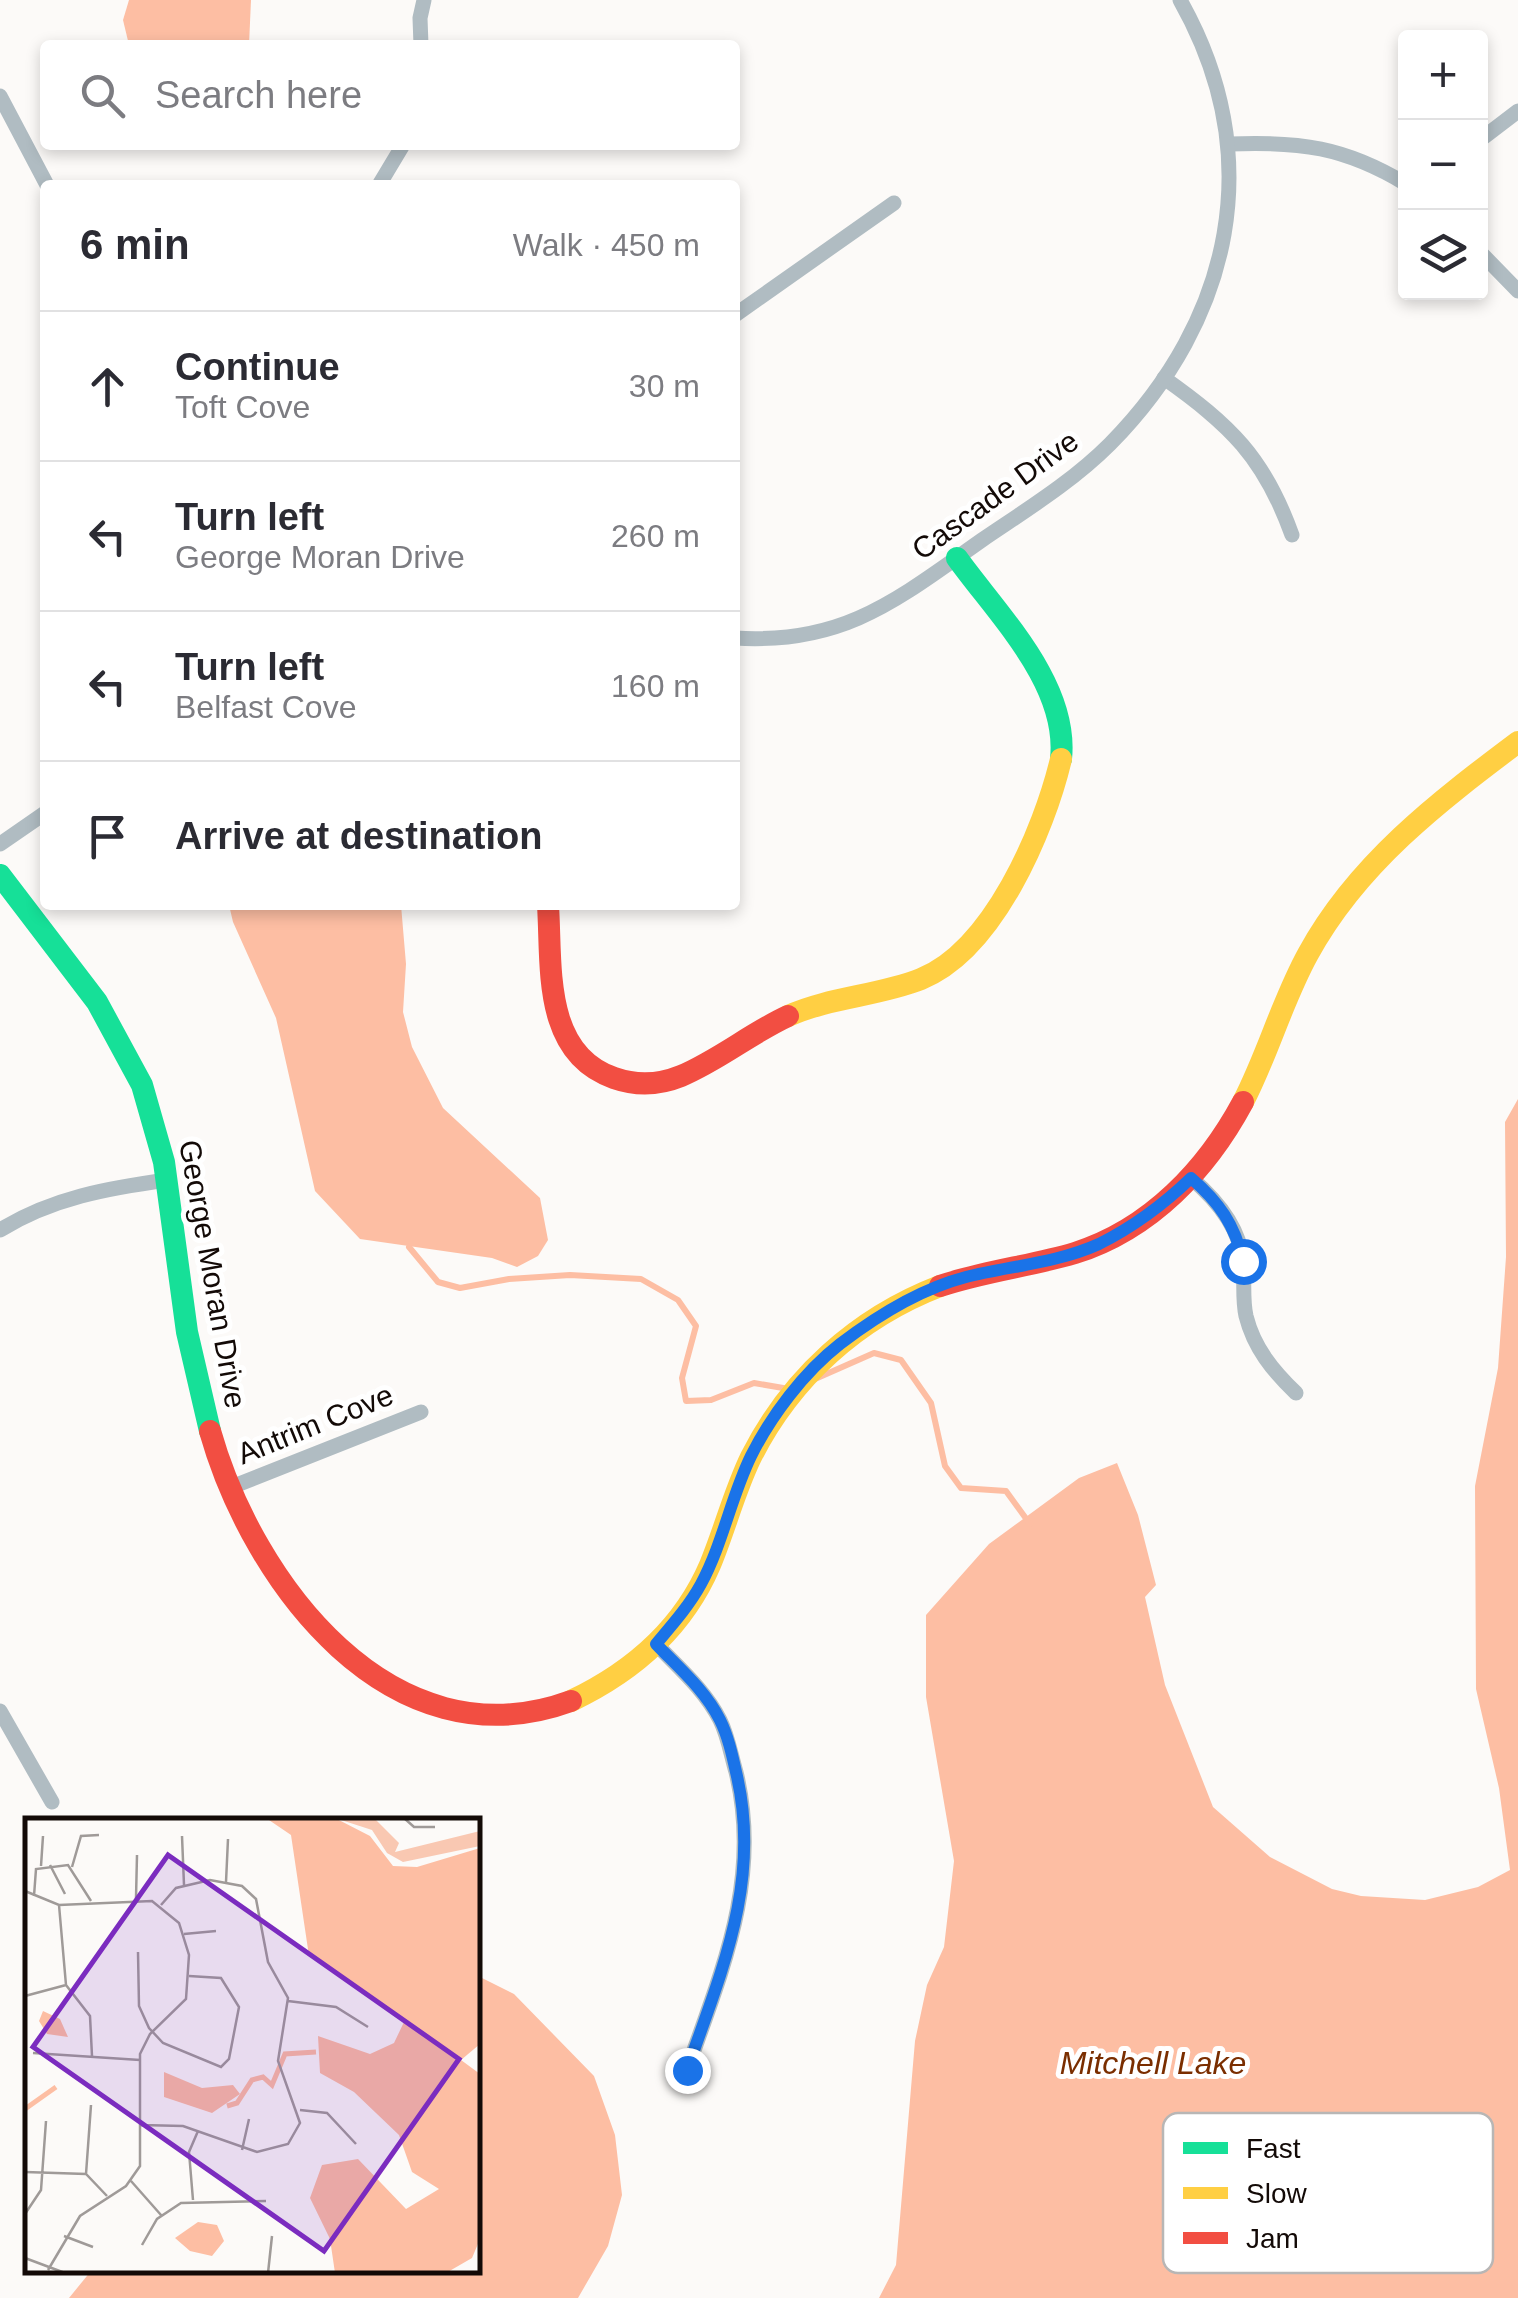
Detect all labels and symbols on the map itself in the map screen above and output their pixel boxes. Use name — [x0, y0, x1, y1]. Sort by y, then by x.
street label: Cascade Drive — [906, 424, 1084, 566]
street label: George Moran Drive — [173, 1137, 253, 1411]
route start — [1221, 1239, 1267, 1285]
street label: Antrim Cove — [232, 1378, 398, 1470]
inset map — [25, 1818, 480, 2273]
water label: Mitchell Lake — [1060, 2045, 1246, 2081]
route end — [665, 2048, 711, 2094]
legend — [1163, 2113, 1493, 2273]
text: Fast — [1246, 2133, 1301, 2164]
text: Slow — [1246, 2178, 1307, 2209]
text: Jam — [1246, 2223, 1299, 2254]

